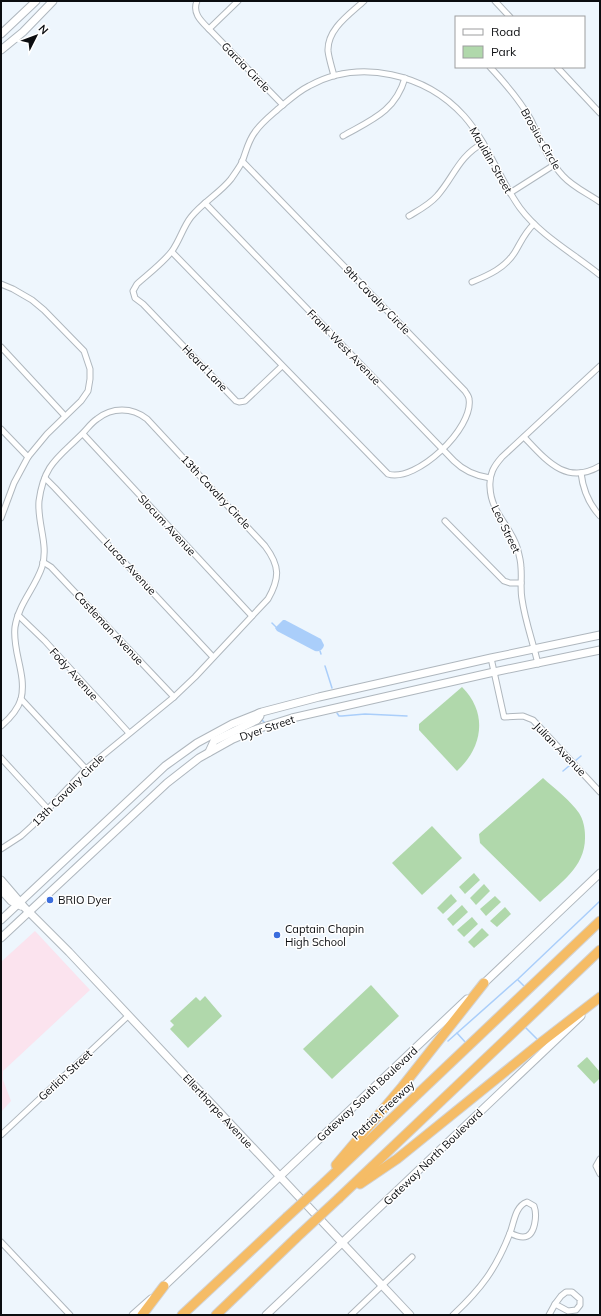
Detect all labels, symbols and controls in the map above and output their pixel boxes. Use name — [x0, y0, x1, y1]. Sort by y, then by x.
north arrow — [16, 16, 56, 56]
legend — [455, 16, 585, 68]
text: N — [35, 22, 51, 37]
text: Road — [491, 24, 520, 39]
street label: Garcia Circle — [219, 39, 273, 95]
text: Park — [491, 44, 517, 59]
street label: Brosius Circle — [518, 106, 564, 172]
street label: Mauldin Street — [466, 124, 516, 196]
street label: 9th Cavalry Circle — [341, 263, 413, 337]
street label: Frank West Avenue — [304, 306, 384, 388]
street label: Heard Lane — [179, 342, 231, 394]
street label: 13th Cavalry Circle — [178, 452, 254, 532]
street label: Slocum Avenue — [135, 492, 199, 558]
street label: Leo Street — [488, 503, 524, 555]
street label: Lucas Avenue — [101, 536, 159, 598]
street label: Castleman Avenue — [71, 588, 147, 668]
street label: Fody Avenue — [47, 645, 101, 703]
street label: Dyer Street — [238, 712, 296, 744]
street label: Julian Avenue — [531, 719, 589, 779]
street label: 13th Cavalry Circle — [29, 751, 107, 829]
place label: BRIO Dyer — [58, 893, 111, 907]
marker: BRIO Dyer — [45, 895, 55, 905]
place label: Captain Chapin High School — [285, 922, 364, 949]
marker: Captain Chapin High School — [272, 930, 282, 940]
street label: Gateway South Boulevard — [314, 1043, 420, 1145]
street label: Gerlich Street — [35, 1046, 95, 1103]
street label: Ellerthorpe Avenue — [180, 1071, 256, 1151]
street label: Patriot Freeway — [349, 1077, 417, 1143]
street label: Gateway North Boulevard — [380, 1106, 486, 1208]

